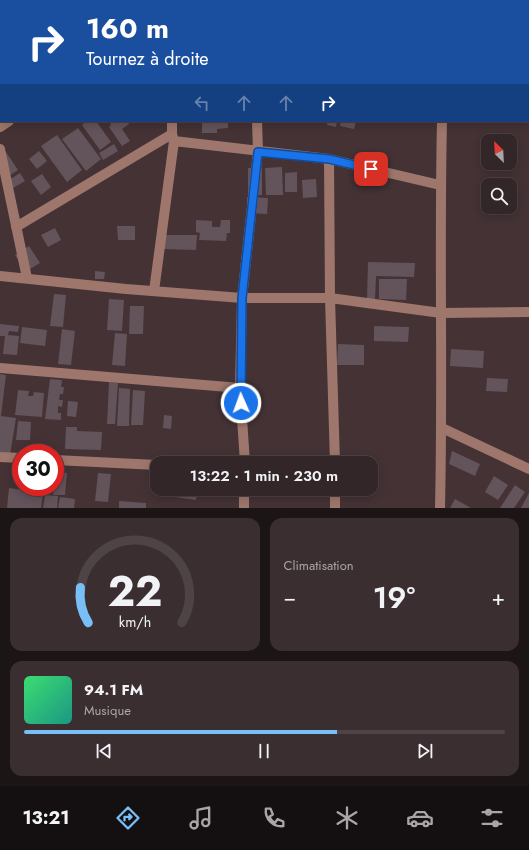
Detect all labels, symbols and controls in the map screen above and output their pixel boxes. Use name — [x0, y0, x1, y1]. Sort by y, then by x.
text: 160 m — [86, 8, 169, 49]
icon: right — [20, 16, 72, 68]
text: Tournez à droite — [86, 46, 209, 72]
icon: left — [191, 92, 213, 114]
icon: ahead — [233, 92, 255, 114]
icon: ahead — [275, 92, 297, 114]
icon: right — [317, 92, 339, 114]
north arrow — [481, 134, 517, 170]
map controls — [481, 134, 517, 214]
pin — [354, 152, 388, 186]
icon: arrive — [360, 158, 382, 180]
button: search — [481, 178, 517, 214]
position arrow — [220, 382, 262, 424]
speed limit sign: 30 — [12, 444, 64, 496]
text: 13:22 · 1 min · 230 m — [190, 465, 338, 487]
text: Climatisation — [284, 556, 354, 575]
text: 22 — [107, 560, 162, 621]
text: 19° — [373, 576, 415, 619]
text: − — [284, 581, 296, 613]
text: + — [491, 581, 505, 613]
text: km/h — [119, 611, 151, 631]
text: 94.1 FM — [84, 679, 143, 701]
text: Musique — [84, 701, 131, 720]
icon: previous — [93, 740, 115, 762]
icon: pause — [253, 740, 275, 762]
icon: next — [414, 740, 436, 762]
icon: directions — [114, 804, 142, 832]
icon: music — [187, 804, 215, 832]
icon: phone — [260, 804, 288, 832]
icon: climate — [333, 804, 361, 832]
icon: car — [406, 804, 434, 832]
icon: filters — [478, 804, 506, 832]
text: 13:21 — [22, 805, 70, 831]

